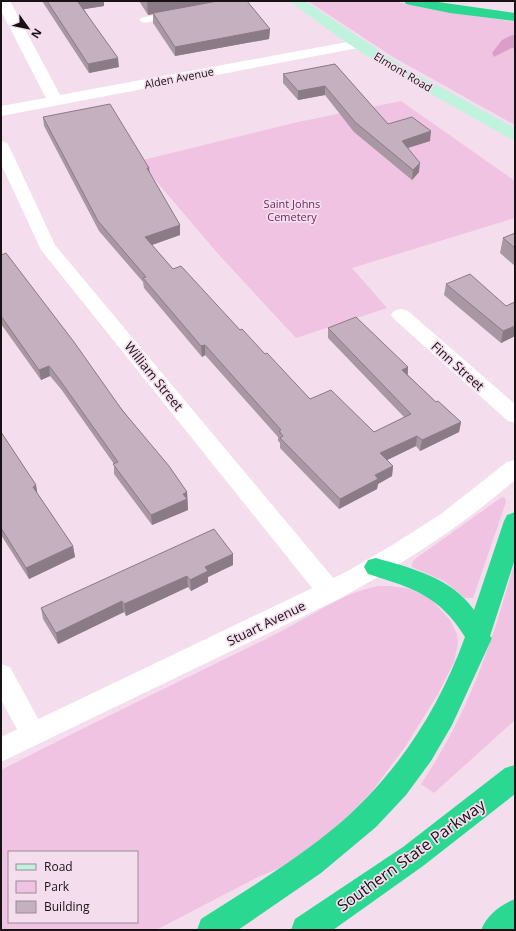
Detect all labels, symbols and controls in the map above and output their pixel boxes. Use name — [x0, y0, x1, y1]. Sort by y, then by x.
north arrow — [8, 8, 48, 48]
text: N — [28, 26, 46, 42]
street label: Elmont Road — [371, 48, 435, 95]
street label: Alden Avenue — [143, 63, 215, 92]
park label: Saint Johns Cemetery — [264, 196, 320, 224]
street label: Finn Street — [428, 337, 489, 395]
street label: William Street — [121, 338, 188, 415]
street label: Stuart Avenue — [224, 596, 308, 650]
street label: Southern State Parkway — [332, 793, 490, 916]
legend — [8, 851, 138, 923]
text: Road — [44, 858, 73, 875]
text: Park — [44, 878, 70, 895]
text: Building — [44, 898, 90, 915]

